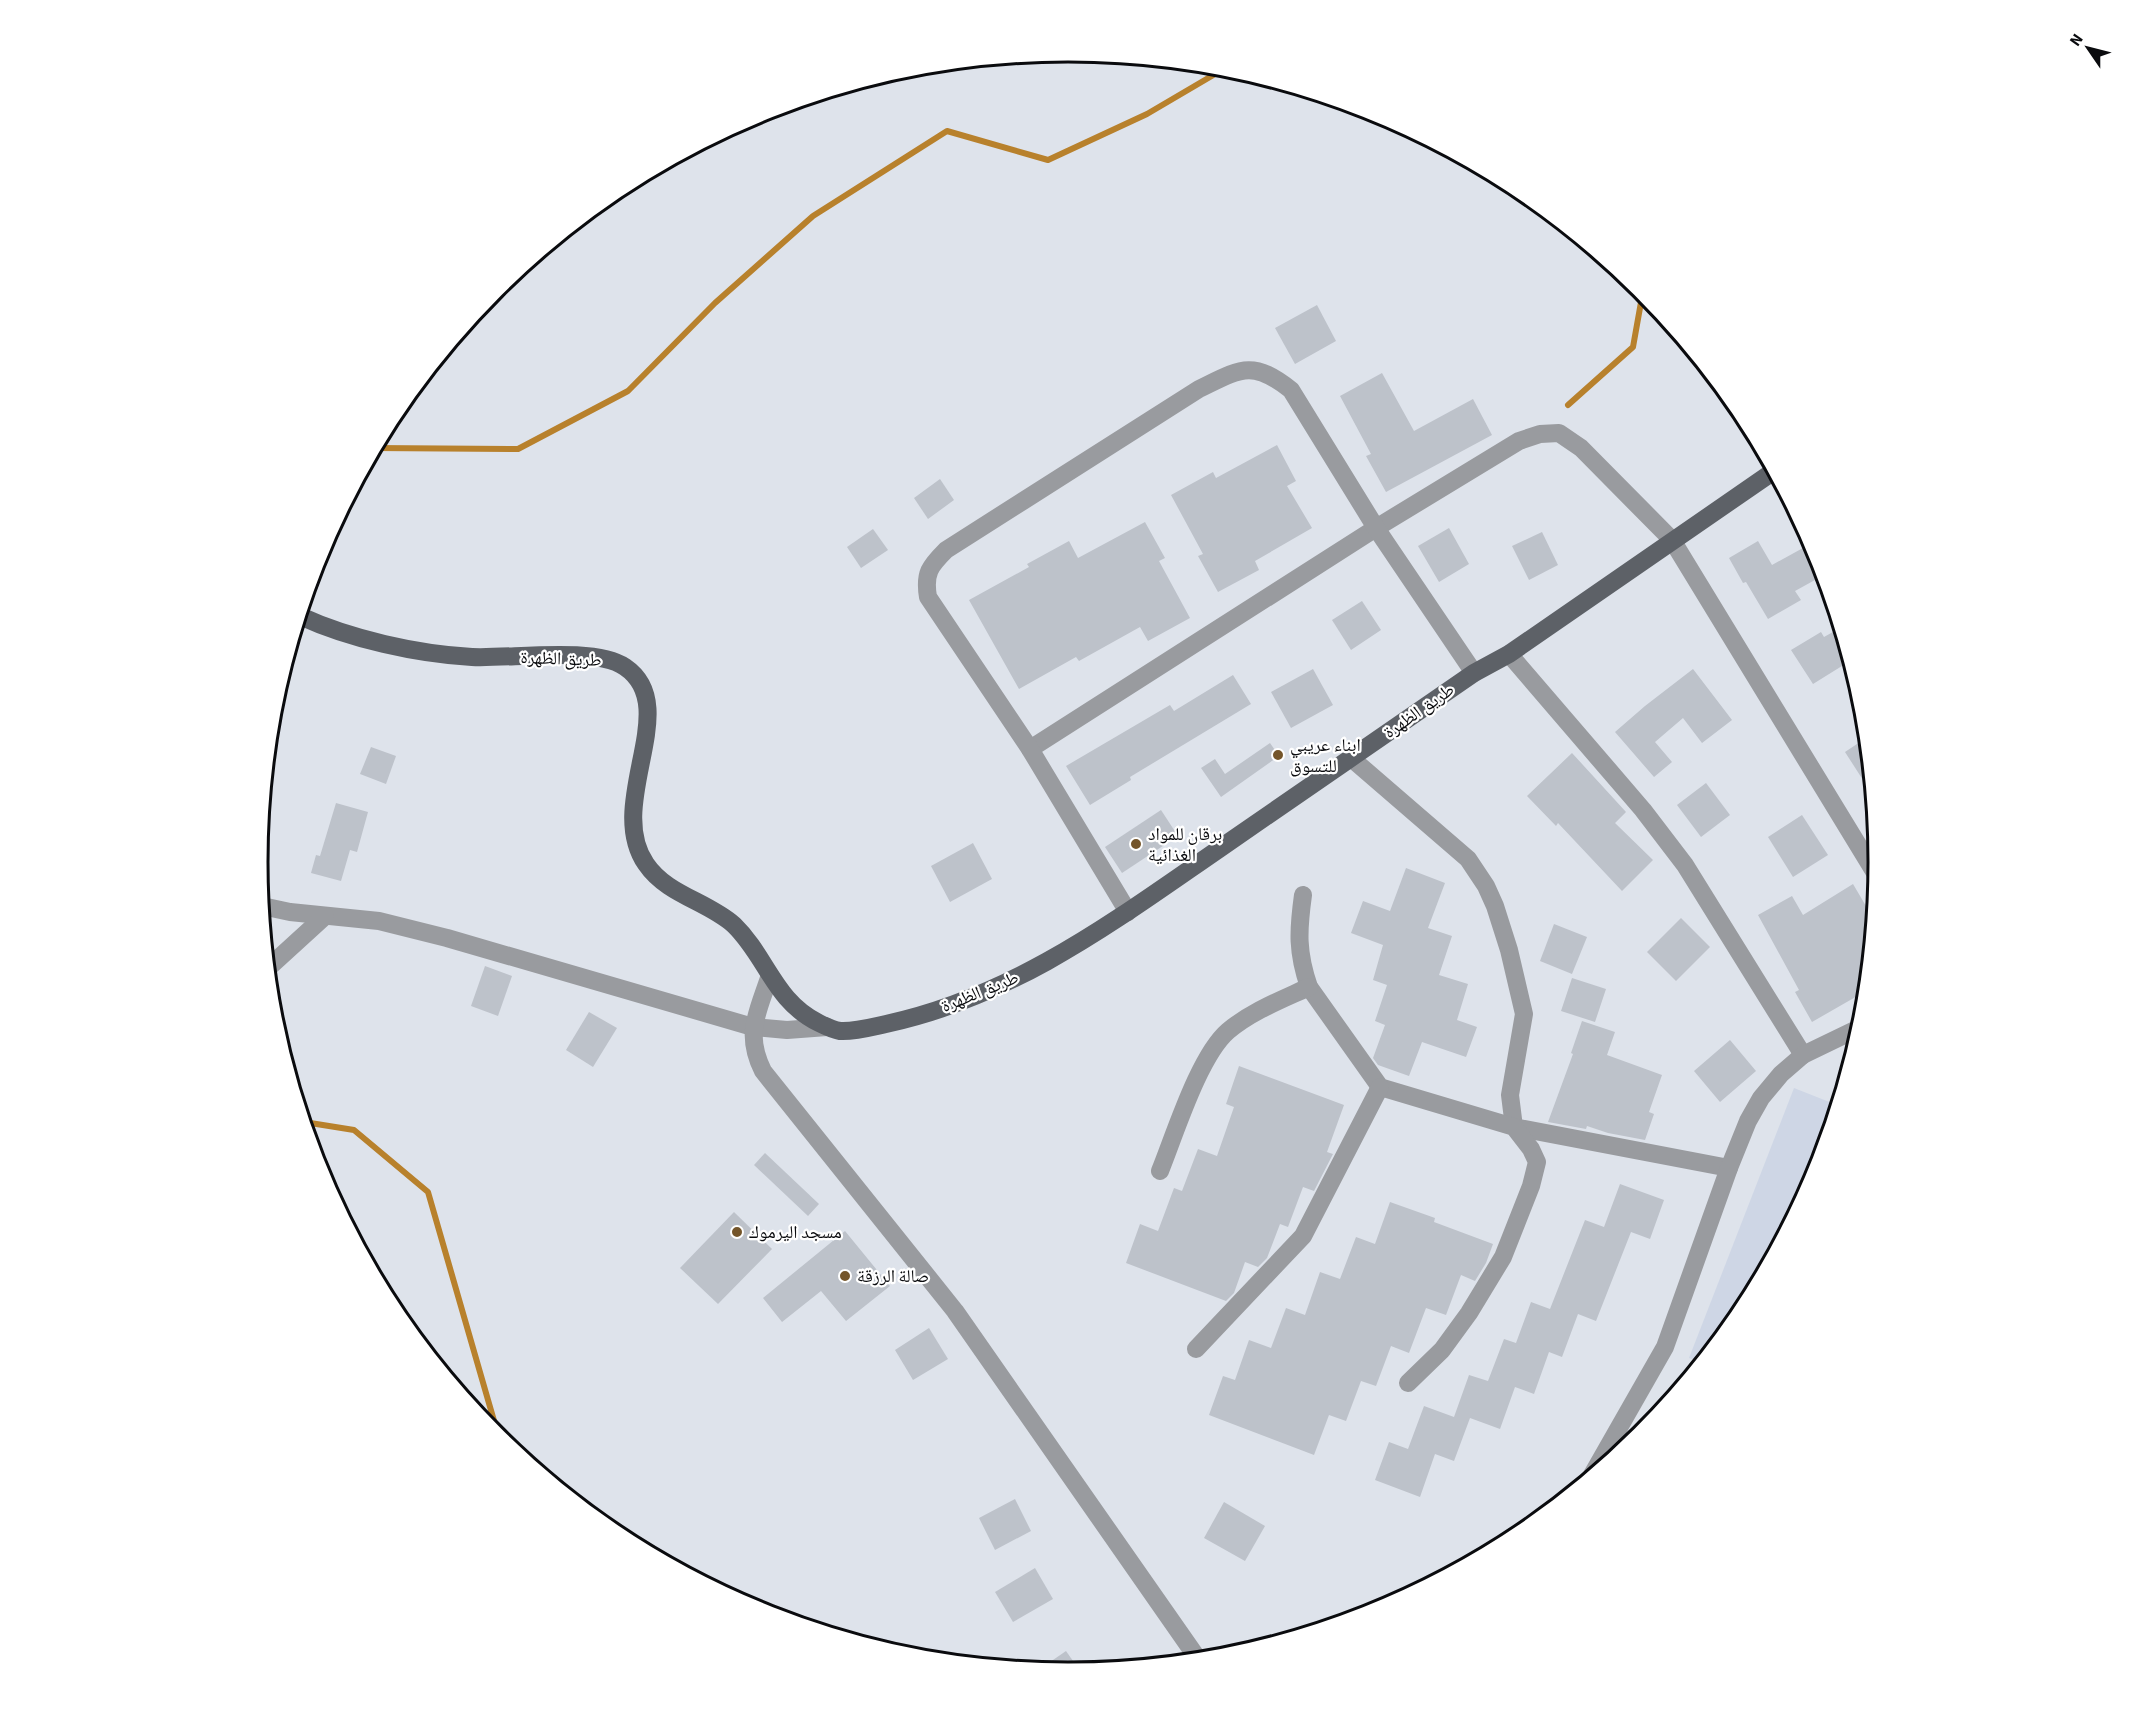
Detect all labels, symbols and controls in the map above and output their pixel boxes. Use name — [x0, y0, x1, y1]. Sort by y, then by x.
north arrow — [2058, 18, 2118, 78]
text: N — [2064, 29, 2089, 51]
street label: طريق الظهرة — [520, 645, 602, 673]
street label: طريق الظهرة — [1378, 677, 1460, 745]
place label: ابناء عريبي للتسوق — [1290, 733, 1361, 779]
marker: ابناء عريبي للتسوق — [1271, 748, 1285, 762]
place label: برقان للمواد الغذائية — [1148, 822, 1222, 868]
marker: برقان للمواد الغذائية — [1129, 837, 1143, 851]
street label: طريق الظهرة — [938, 965, 1022, 1019]
place label: مسجد اليرموك — [749, 1220, 842, 1245]
marker: مسجد اليرموك — [730, 1225, 744, 1239]
place label: صالة الرزقة — [857, 1264, 929, 1289]
marker: صالة الرزقة — [838, 1269, 852, 1283]

